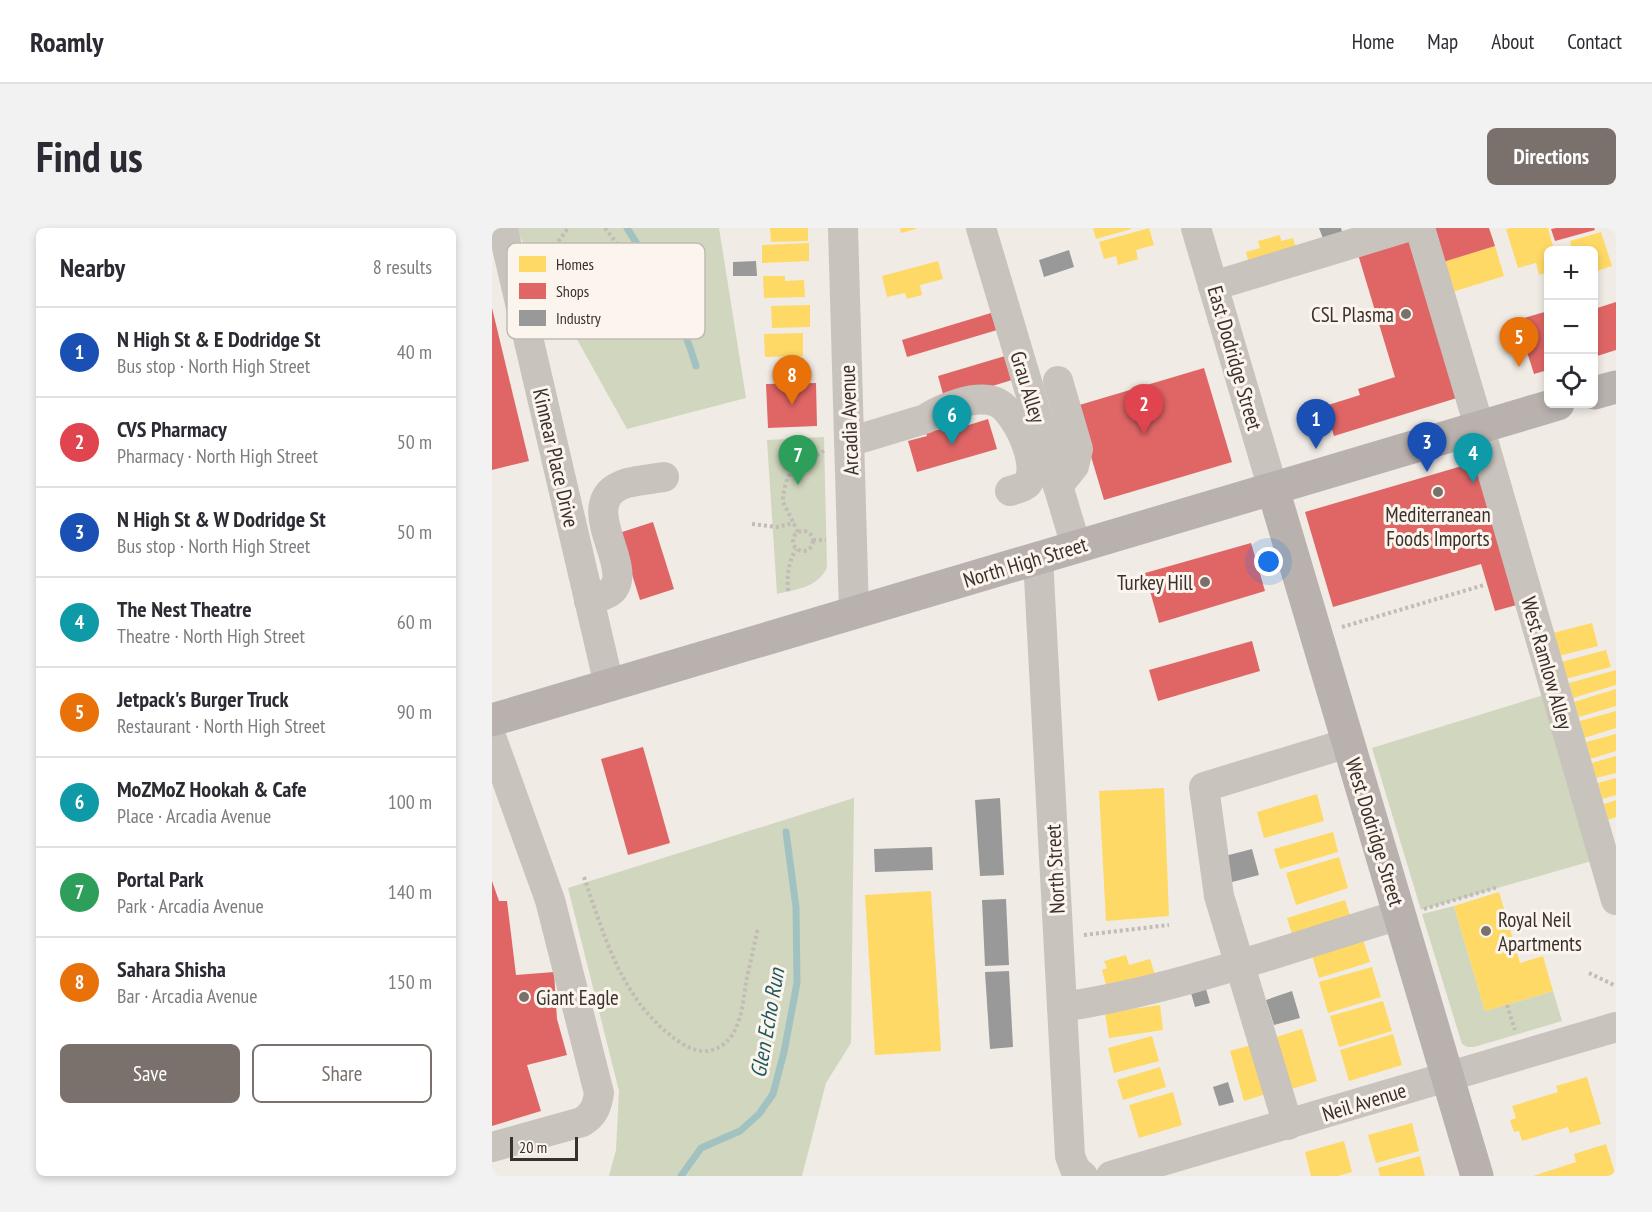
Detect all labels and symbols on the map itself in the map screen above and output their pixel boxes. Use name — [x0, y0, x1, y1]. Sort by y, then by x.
legend — [507, 243, 705, 339]
text: Homes — [556, 254, 594, 274]
text: Shops — [556, 281, 589, 301]
street label: East Dodridge Street — [1201, 283, 1269, 434]
place label: CSL Plasma — [1311, 301, 1394, 328]
marker: CSL Plasma — [1399, 307, 1413, 321]
text: Industry — [556, 308, 601, 328]
pin: 5 — [1500, 318, 1538, 367]
street label: Grau Alley — [1004, 348, 1052, 426]
pin: 8 — [772, 356, 812, 405]
street label: Arcadia Avenue — [834, 364, 864, 476]
pin: 2 — [1124, 384, 1164, 434]
street label: Kinnear Place Drive — [527, 386, 585, 530]
pin: 6 — [932, 396, 972, 445]
pin: 1 — [1296, 400, 1336, 449]
pin: 3 — [1408, 422, 1446, 472]
pin: 4 — [1454, 434, 1492, 483]
pin: 7 — [778, 436, 818, 485]
marker: Mediterranean Foods Imports — [1431, 485, 1445, 499]
place label: Mediterranean Foods Imports — [1385, 501, 1491, 552]
street label: North High Street — [960, 530, 1090, 594]
your location — [1254, 547, 1283, 576]
place label: Turkey Hill — [1117, 569, 1193, 596]
marker: Turkey Hill — [1198, 575, 1212, 589]
street label: West Ramlow Alley — [1515, 593, 1579, 733]
street label: West Dodridge Street — [1340, 755, 1410, 910]
street label: North Street — [1039, 823, 1071, 914]
place label: Royal Neil Apartments — [1498, 906, 1582, 957]
marker: Royal Neil Apartments — [1479, 924, 1493, 938]
water label: Glen Echo Run — [744, 965, 791, 1080]
place label: Giant Eagle — [536, 984, 619, 1011]
marker: Giant Eagle — [517, 990, 531, 1004]
street label: Neil Avenue — [1319, 1076, 1409, 1128]
scale bar — [510, 1134, 578, 1162]

